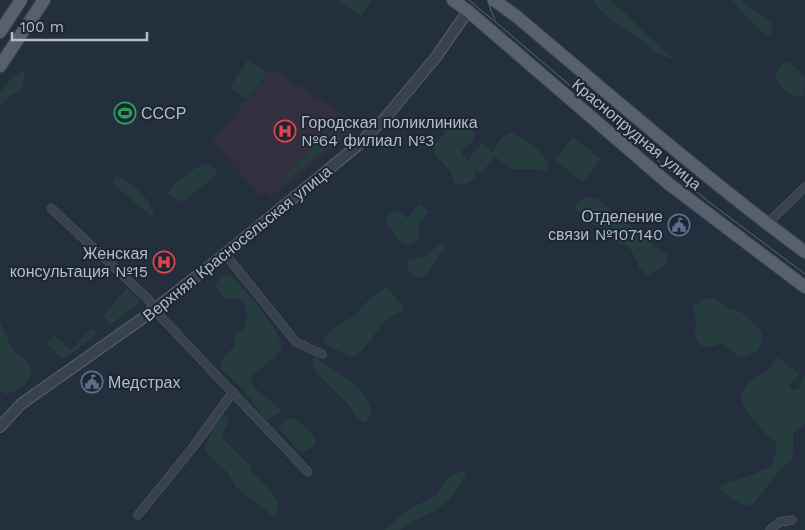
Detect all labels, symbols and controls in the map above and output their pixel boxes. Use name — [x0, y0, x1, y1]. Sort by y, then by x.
scale bar — [12, 10, 148, 42]
text: 100 m — [20, 18, 64, 36]
street label: Краснопрудная улица — [568, 75, 705, 194]
sports icon: СССР — [113, 101, 137, 125]
place label: СССР — [141, 104, 186, 123]
place label: Городская поликлиника №64 филиал №3 — [301, 113, 478, 150]
hospital icon: Городская поликлиника №64 филиал №3 — [273, 119, 297, 143]
street label: Верхняя Красносельская улица — [139, 161, 336, 325]
place label: Отделение связи №107140 — [548, 207, 663, 244]
public building icon: Отделение связи №107140 — [667, 213, 691, 237]
place label: Женская консультация №15 — [10, 244, 148, 281]
hospital icon: Женская консультация №15 — [152, 250, 176, 274]
public building icon: Медстрах — [80, 370, 104, 394]
place label: Медстрах — [108, 373, 181, 392]

